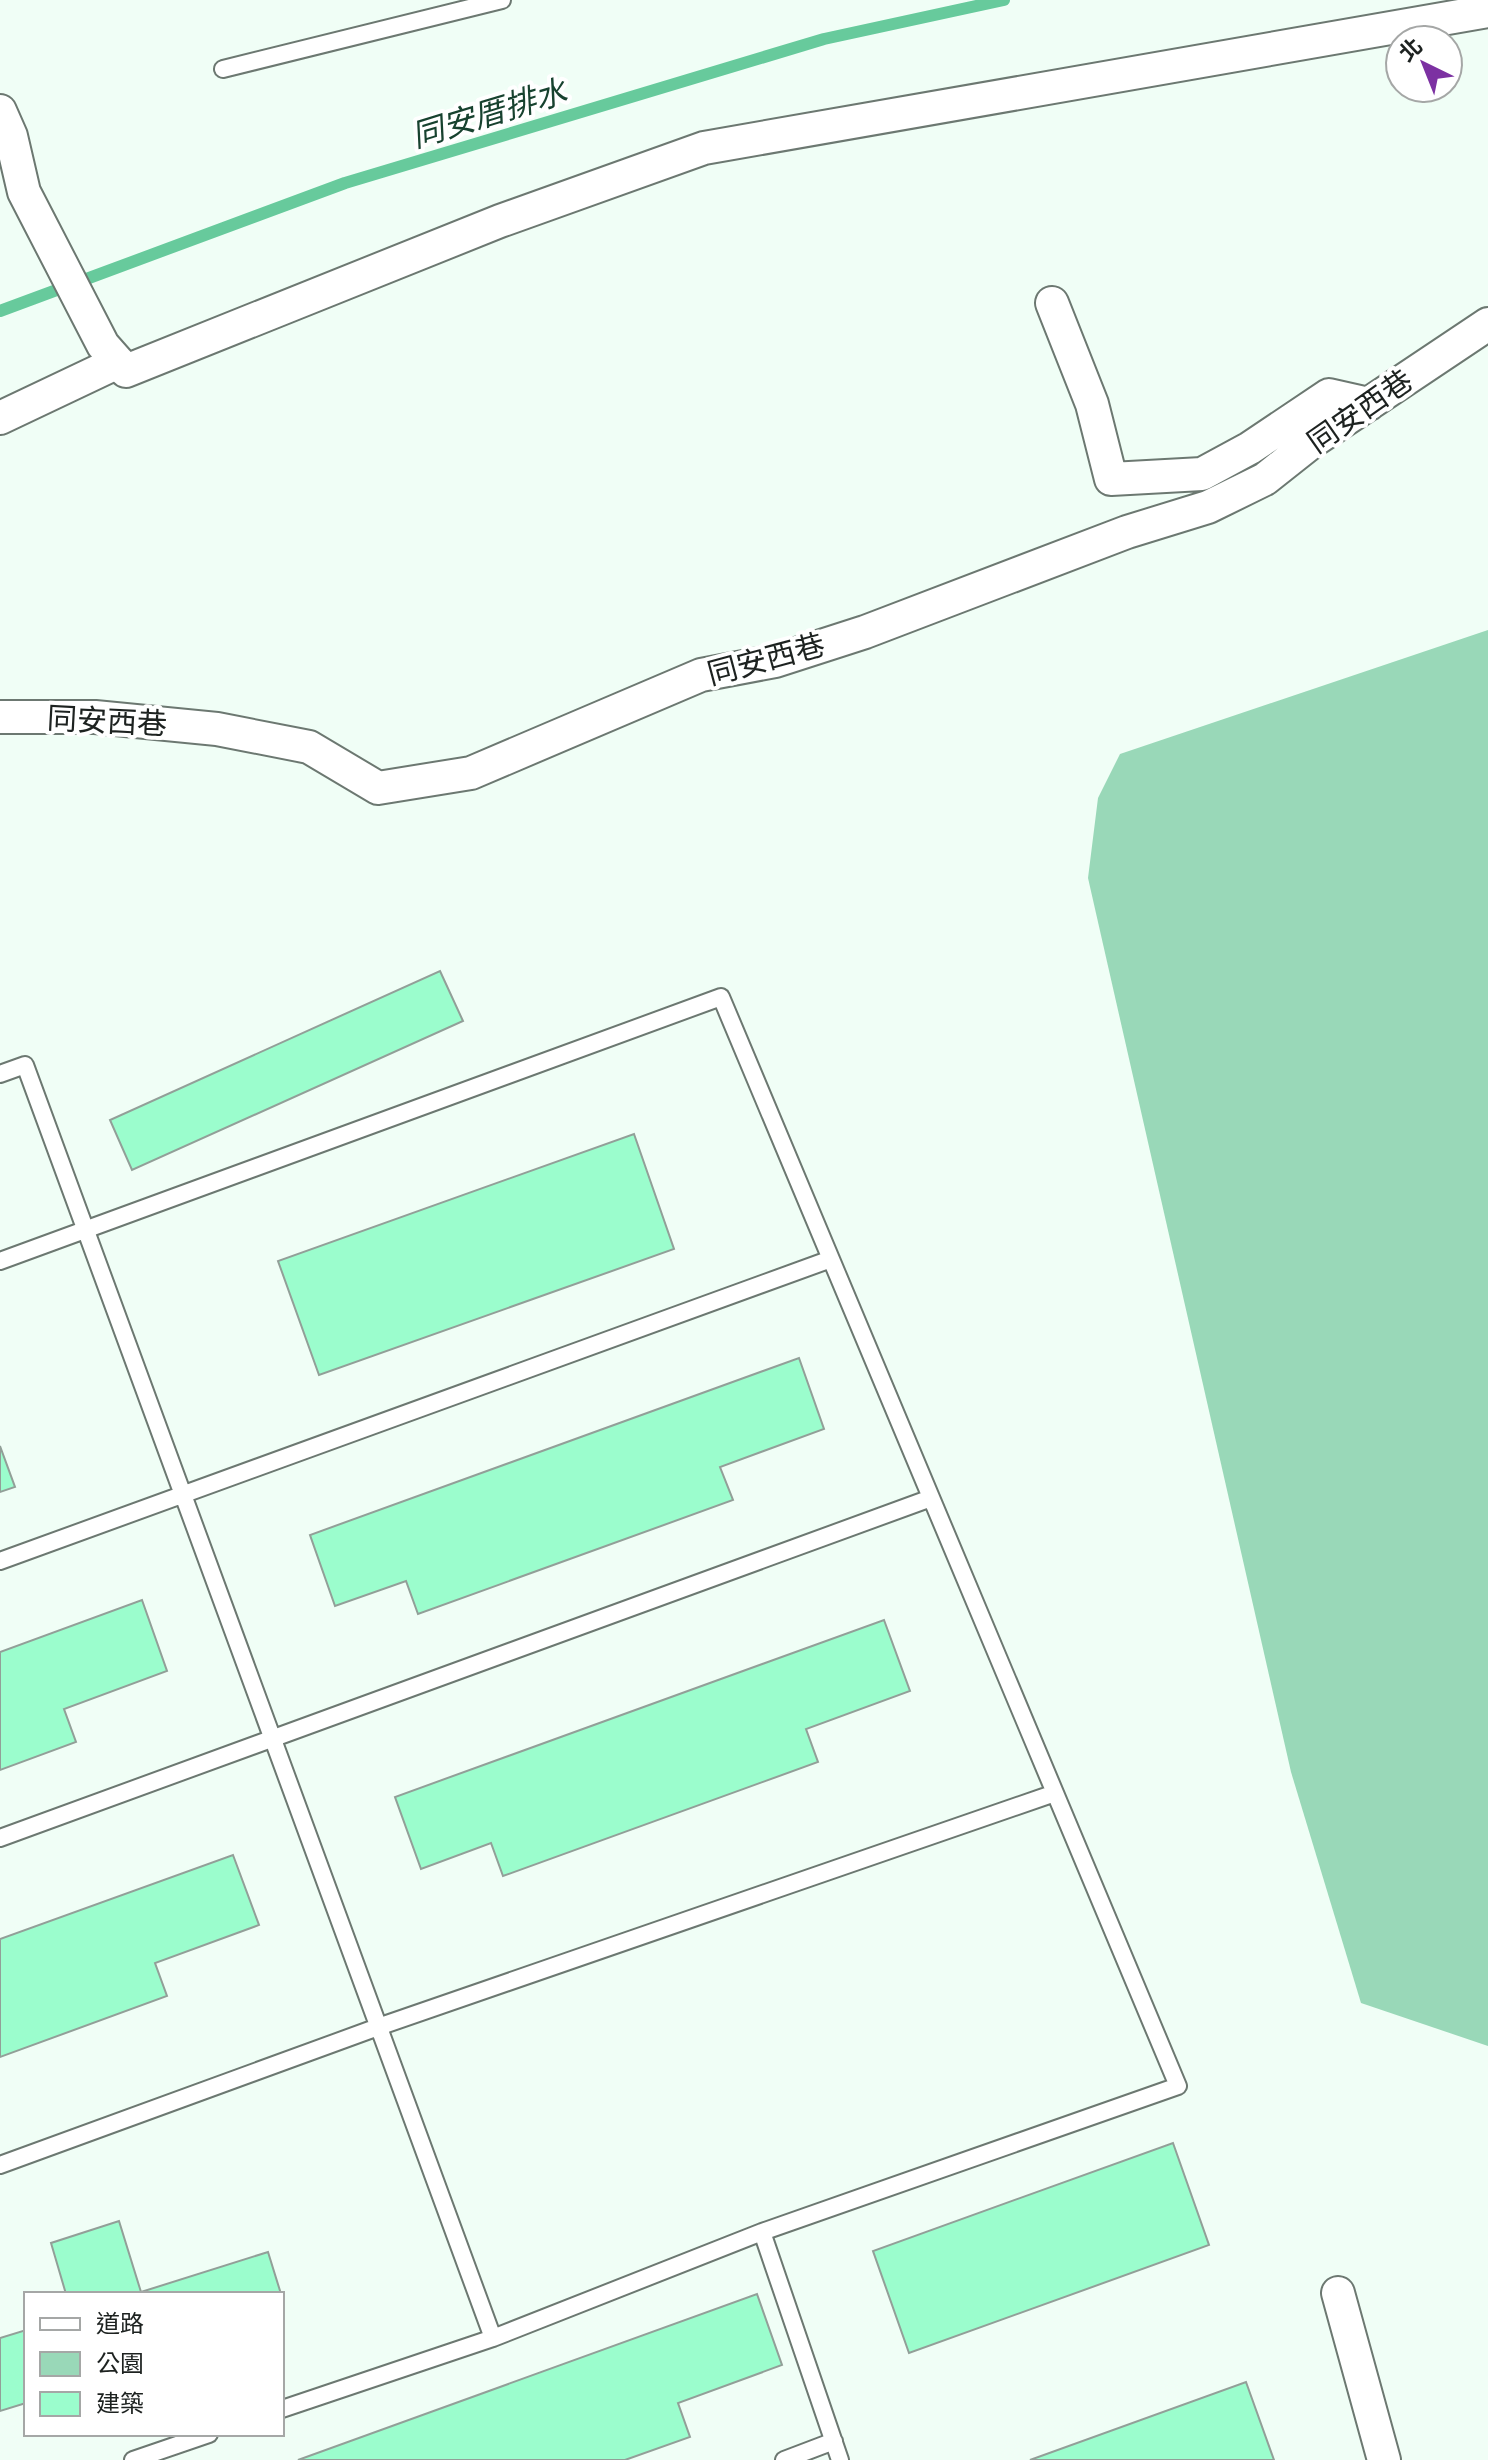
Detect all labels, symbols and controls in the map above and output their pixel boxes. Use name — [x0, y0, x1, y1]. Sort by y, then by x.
north arrow — [1384, 24, 1464, 104]
text: 北 — [1393, 32, 1428, 67]
water label: 同安厝排水 — [407, 70, 573, 155]
street label: 同安西巷 — [1300, 361, 1420, 461]
street label: 同安西巷 — [703, 626, 829, 692]
street label: 同安西巷 — [46, 699, 168, 743]
legend — [24, 2292, 284, 2436]
text: 道路 — [96, 2309, 144, 2338]
text: 公園 — [96, 2349, 144, 2378]
text: 建築 — [96, 2389, 144, 2418]

